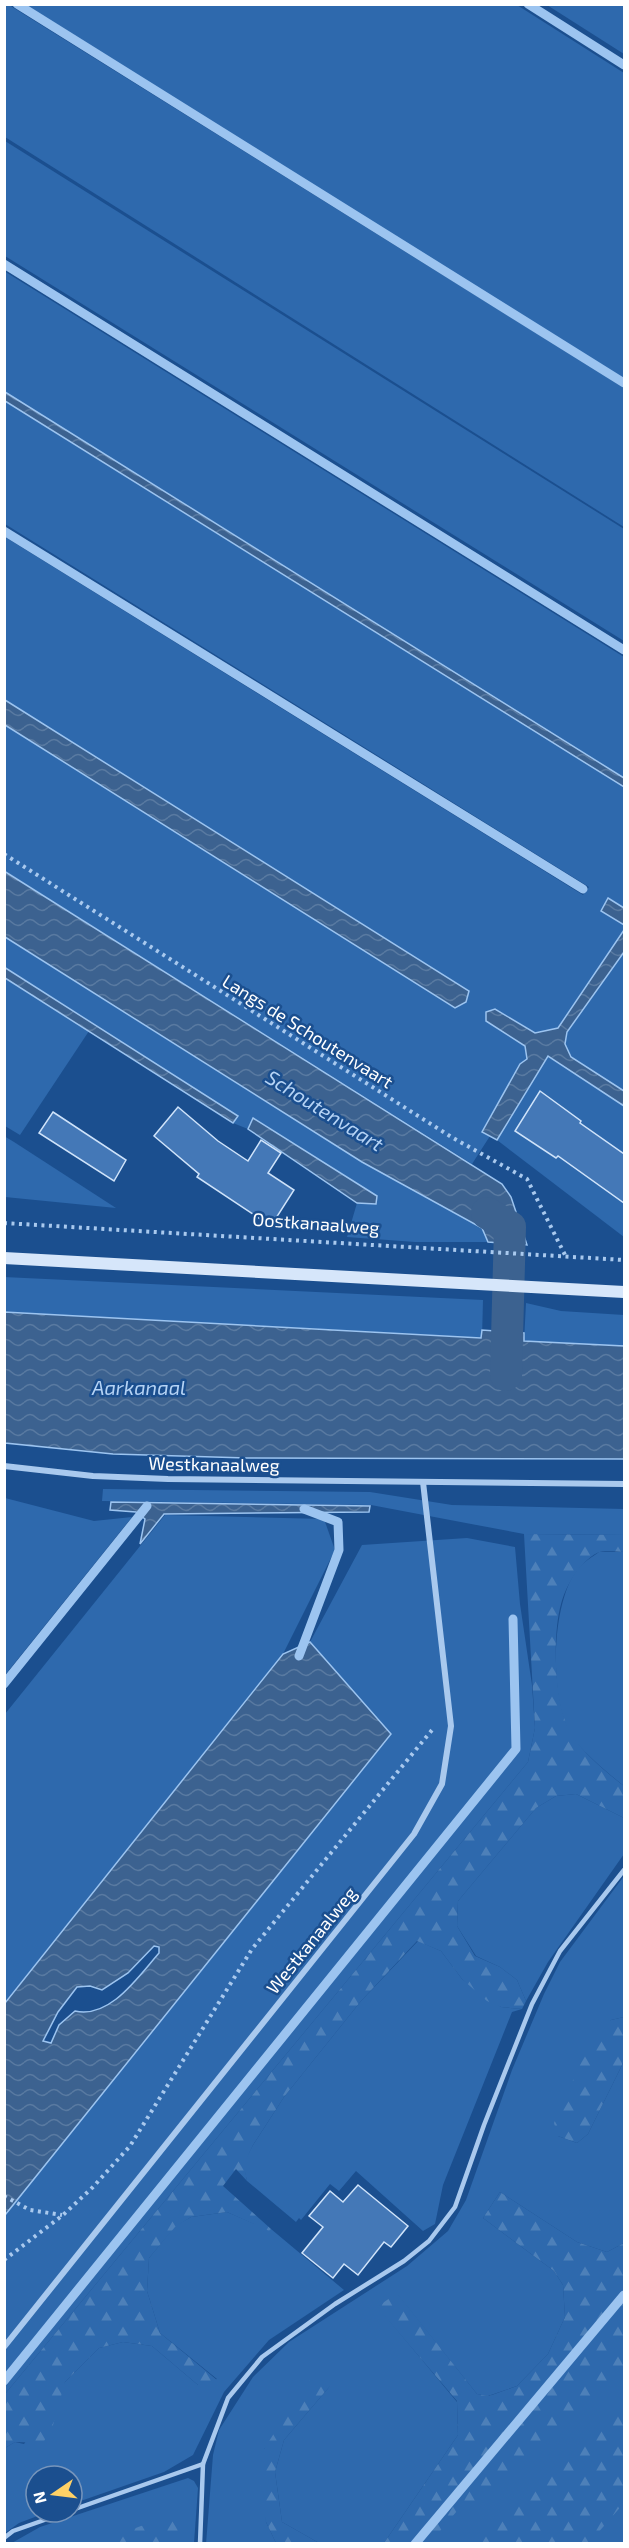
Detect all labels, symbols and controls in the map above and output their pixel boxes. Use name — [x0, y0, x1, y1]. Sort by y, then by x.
street label: Langs de Schoutenvaart — [219, 969, 397, 1093]
water label: Schoutenvaart — [262, 1064, 389, 1156]
street label: Oostkanaalweg — [252, 1208, 380, 1238]
water label: Aarkanaal — [91, 1375, 186, 1399]
street label: Westkanaalweg — [148, 1452, 280, 1476]
street label: Westkanaalweg — [261, 1882, 361, 1998]
north arrow — [24, 2464, 84, 2524]
text: N — [28, 2490, 50, 2506]

